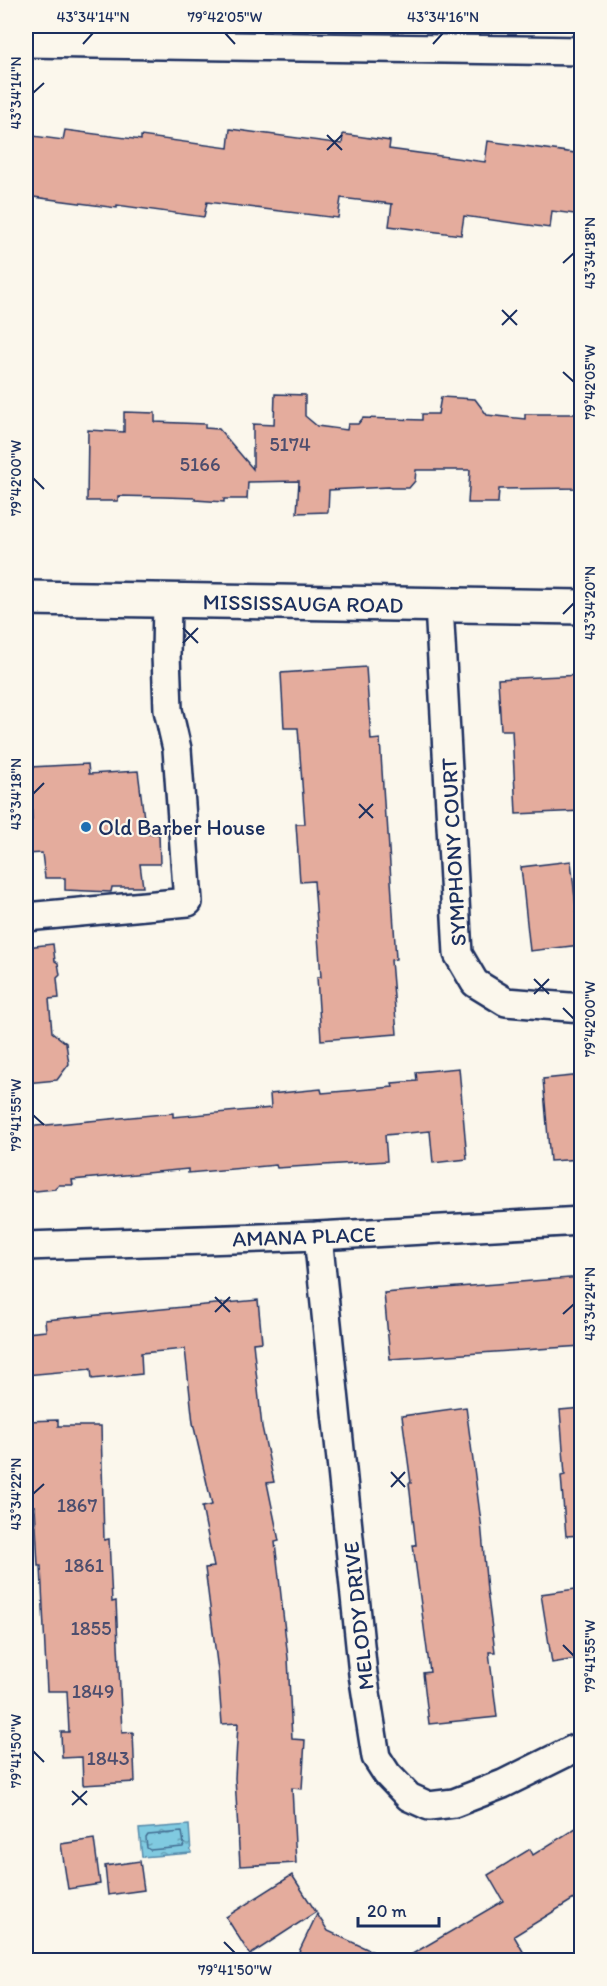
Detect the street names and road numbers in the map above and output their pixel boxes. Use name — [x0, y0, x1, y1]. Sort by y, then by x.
street label: MISSISSAUGA ROAD — [202, 588, 404, 619]
street label: SYMPHONY COURT — [435, 756, 472, 947]
street label: AMANA PLACE — [232, 1220, 376, 1253]
street label: MELODY DRIVE — [337, 1540, 380, 1692]

